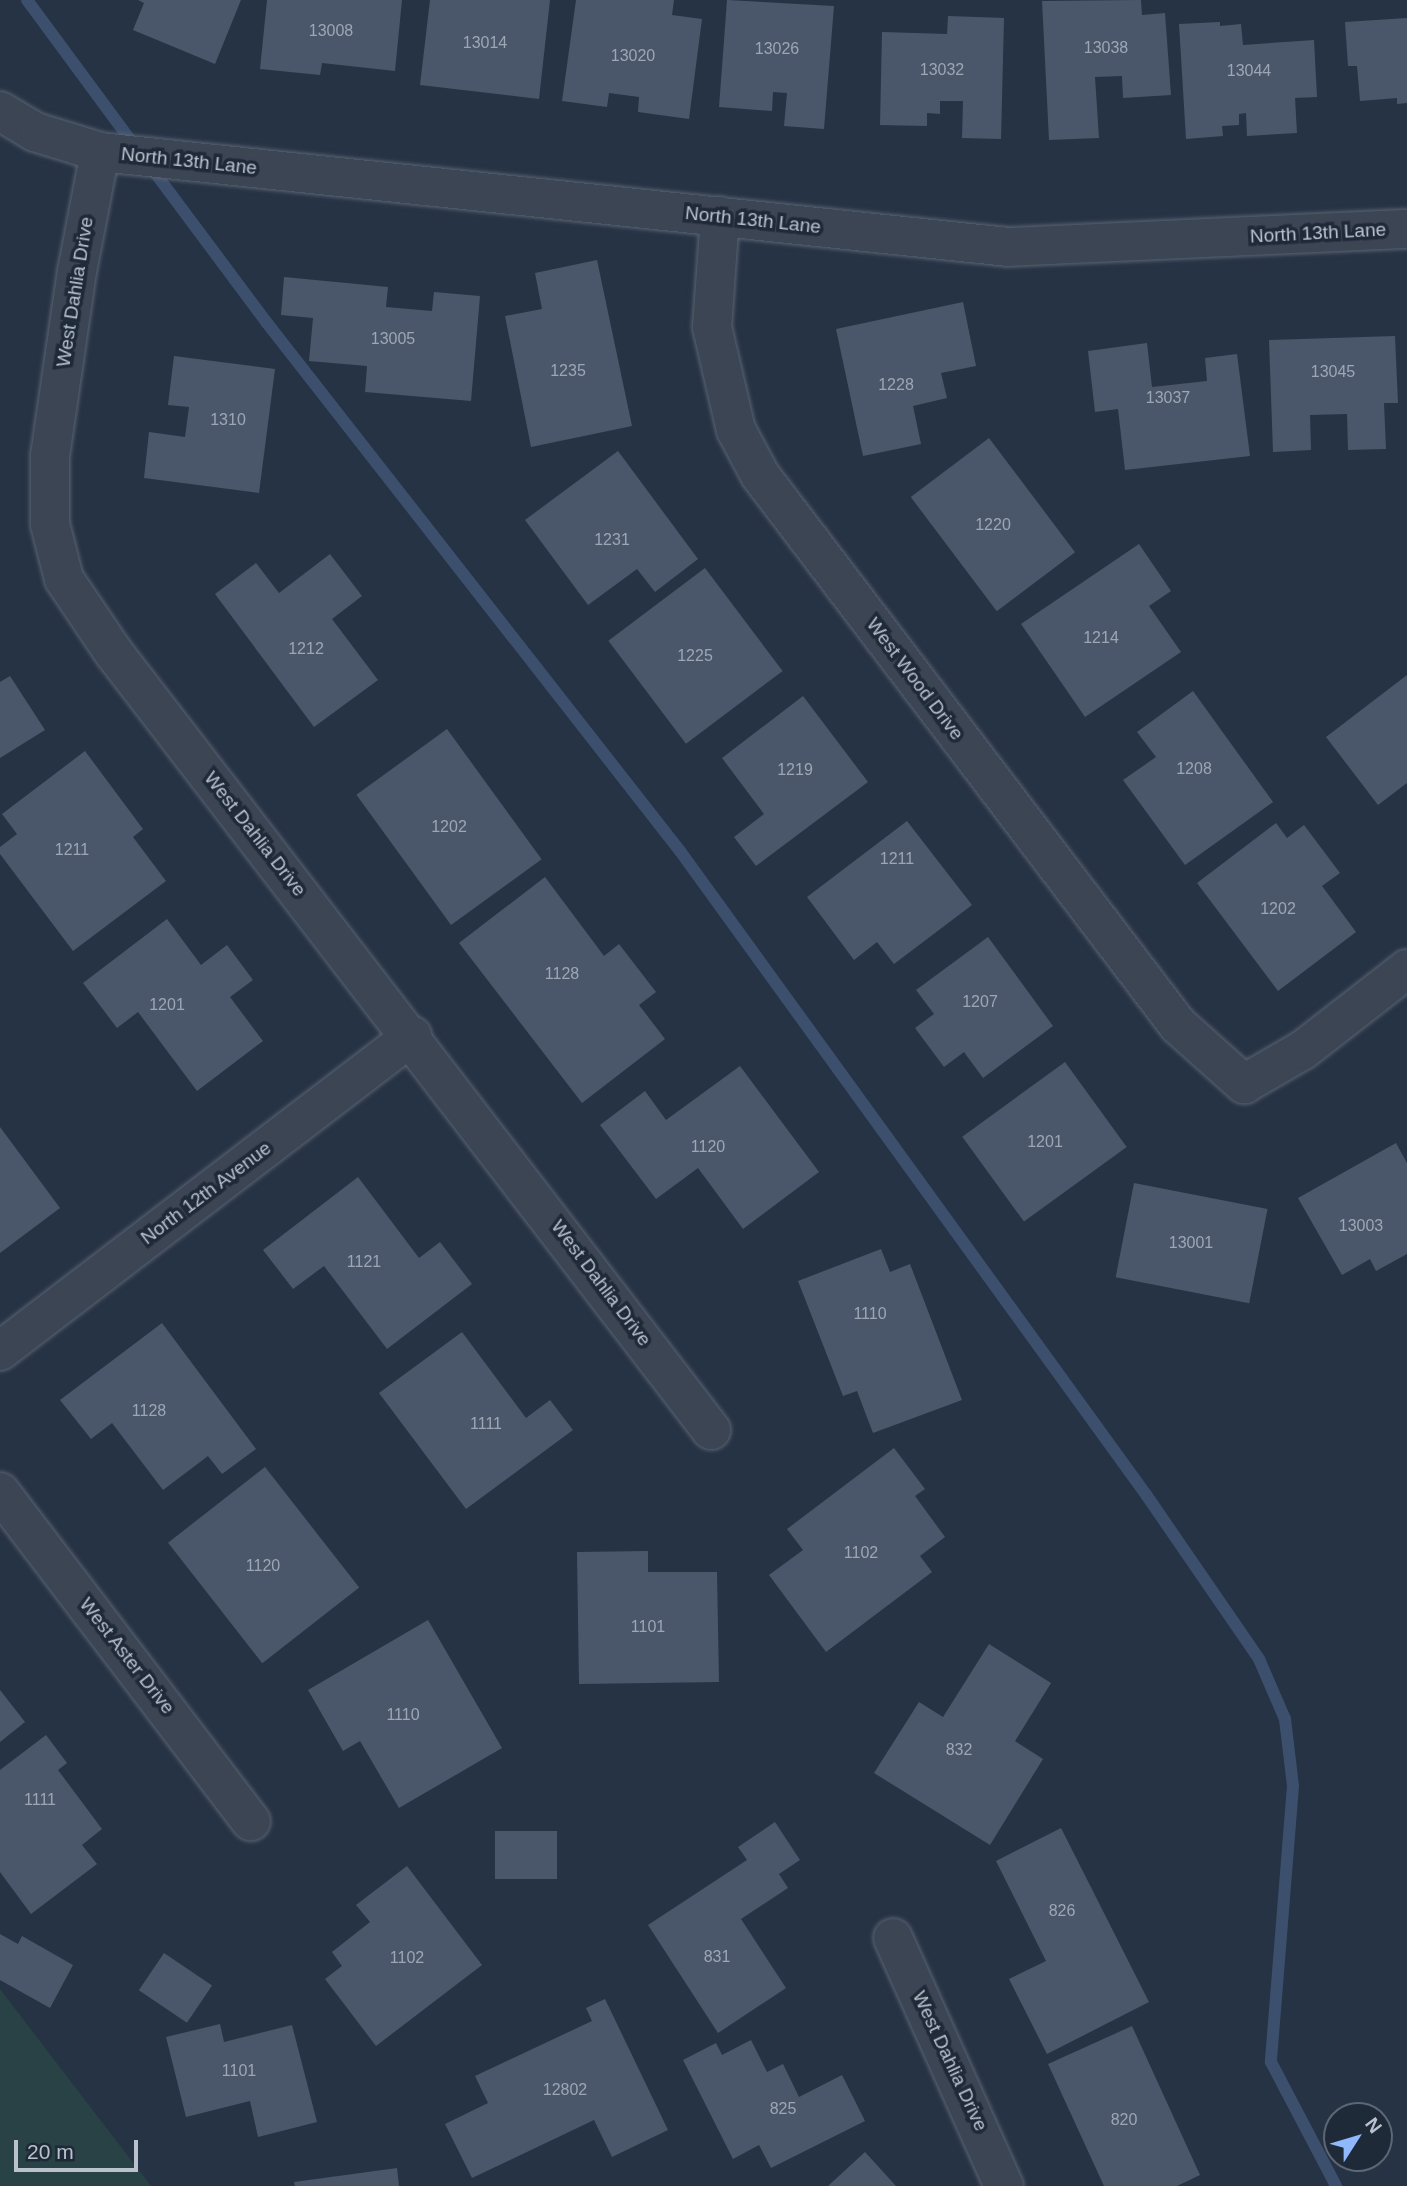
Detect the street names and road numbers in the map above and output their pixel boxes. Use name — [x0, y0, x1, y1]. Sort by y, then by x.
street label: North 13th Lane — [120, 143, 258, 179]
street label: North 13th Lane — [684, 202, 822, 238]
street label: West Dahlia Drive — [52, 215, 98, 369]
street label: North 13th Lane — [1249, 218, 1387, 248]
street label: West Wood Drive — [862, 613, 968, 745]
street label: West Dahlia Drive — [199, 767, 311, 901]
street label: North 12th Avenue — [136, 1136, 276, 1250]
street label: West Dahlia Drive — [546, 1216, 656, 1350]
street label: West Aster Drive — [74, 1593, 180, 1719]
street label: West Dahlia Drive — [908, 1987, 992, 2135]

